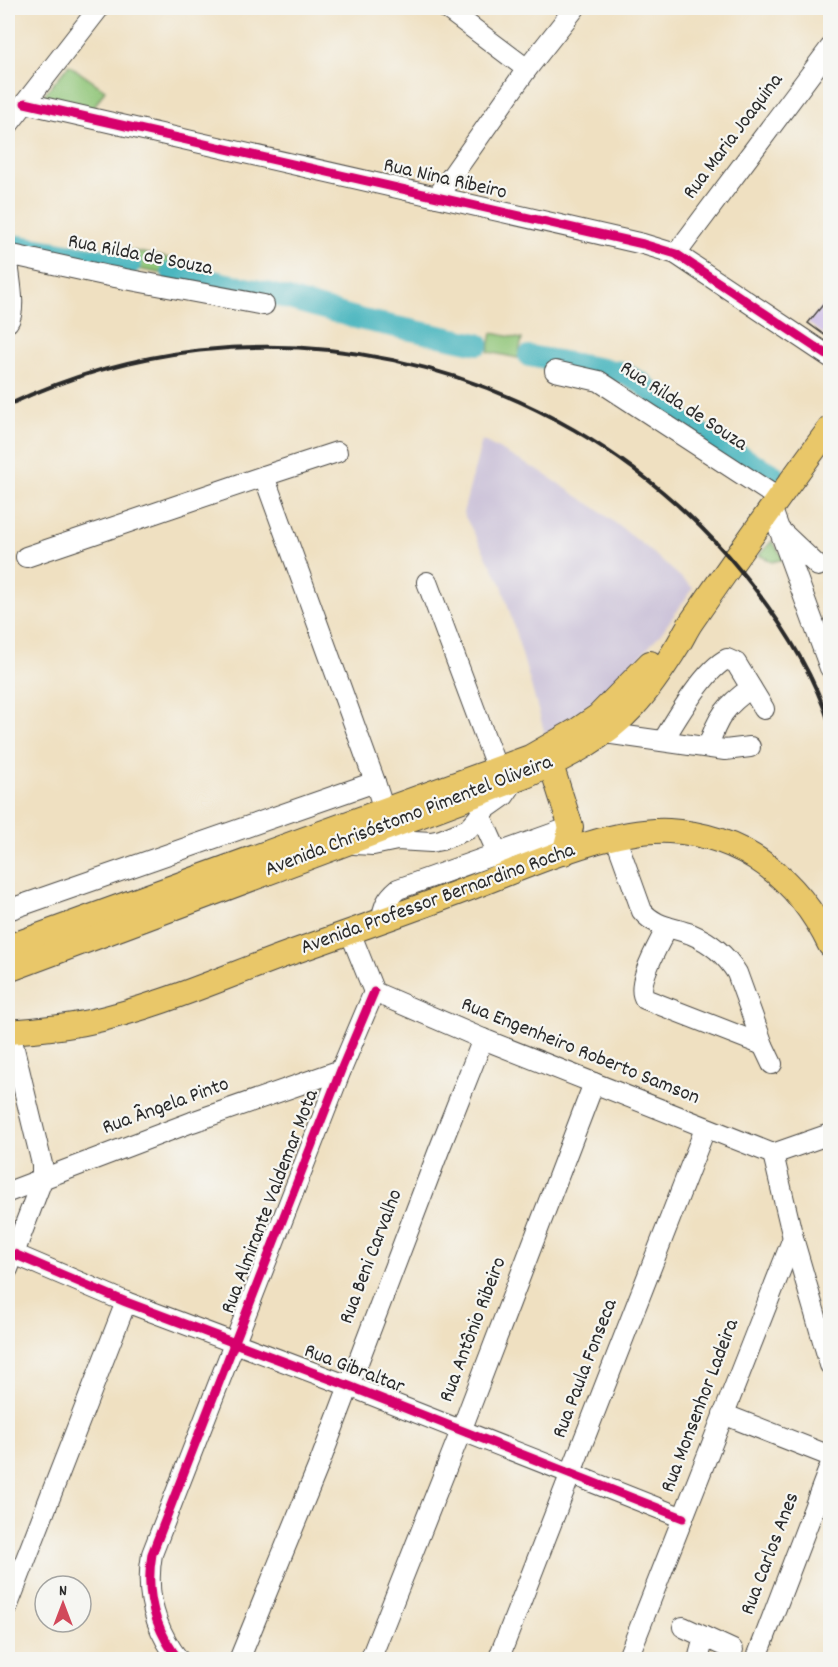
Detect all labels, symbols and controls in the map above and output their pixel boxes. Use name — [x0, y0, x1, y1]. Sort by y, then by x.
street label: Rua Maria Joaquina — [677, 67, 792, 206]
street label: Rua Nina Ribeiro — [380, 151, 510, 209]
street label: Rua Rilda de Souza — [65, 227, 216, 285]
street label: Rua Rilda de Souza — [613, 354, 754, 460]
street label: Avenida Chrisóstomo Pimentel Oliveira — [261, 748, 558, 886]
street label: Avenida Professor Bernardino Rocha — [297, 836, 580, 964]
street label: Rua Engenheiro Roberto Samson — [456, 990, 704, 1114]
street label: Rua Ângela Pinto — [98, 1070, 234, 1144]
street label: Rua Almirante Valdemar Mota — [214, 1084, 328, 1318]
street label: Rua Beni Carvalho — [333, 1185, 411, 1329]
street label: Rua Antônio Ribeiro — [433, 1253, 515, 1407]
street label: Rua Paula Fonseca — [546, 1294, 627, 1443]
street label: Rua Monsenhor Ladeira — [654, 1314, 748, 1497]
street label: Rua Gibraltar — [299, 1337, 409, 1403]
street label: Rua Carlos Anes — [734, 1488, 808, 1620]
north arrow — [33, 1574, 93, 1634]
text: N — [59, 1580, 67, 1603]

